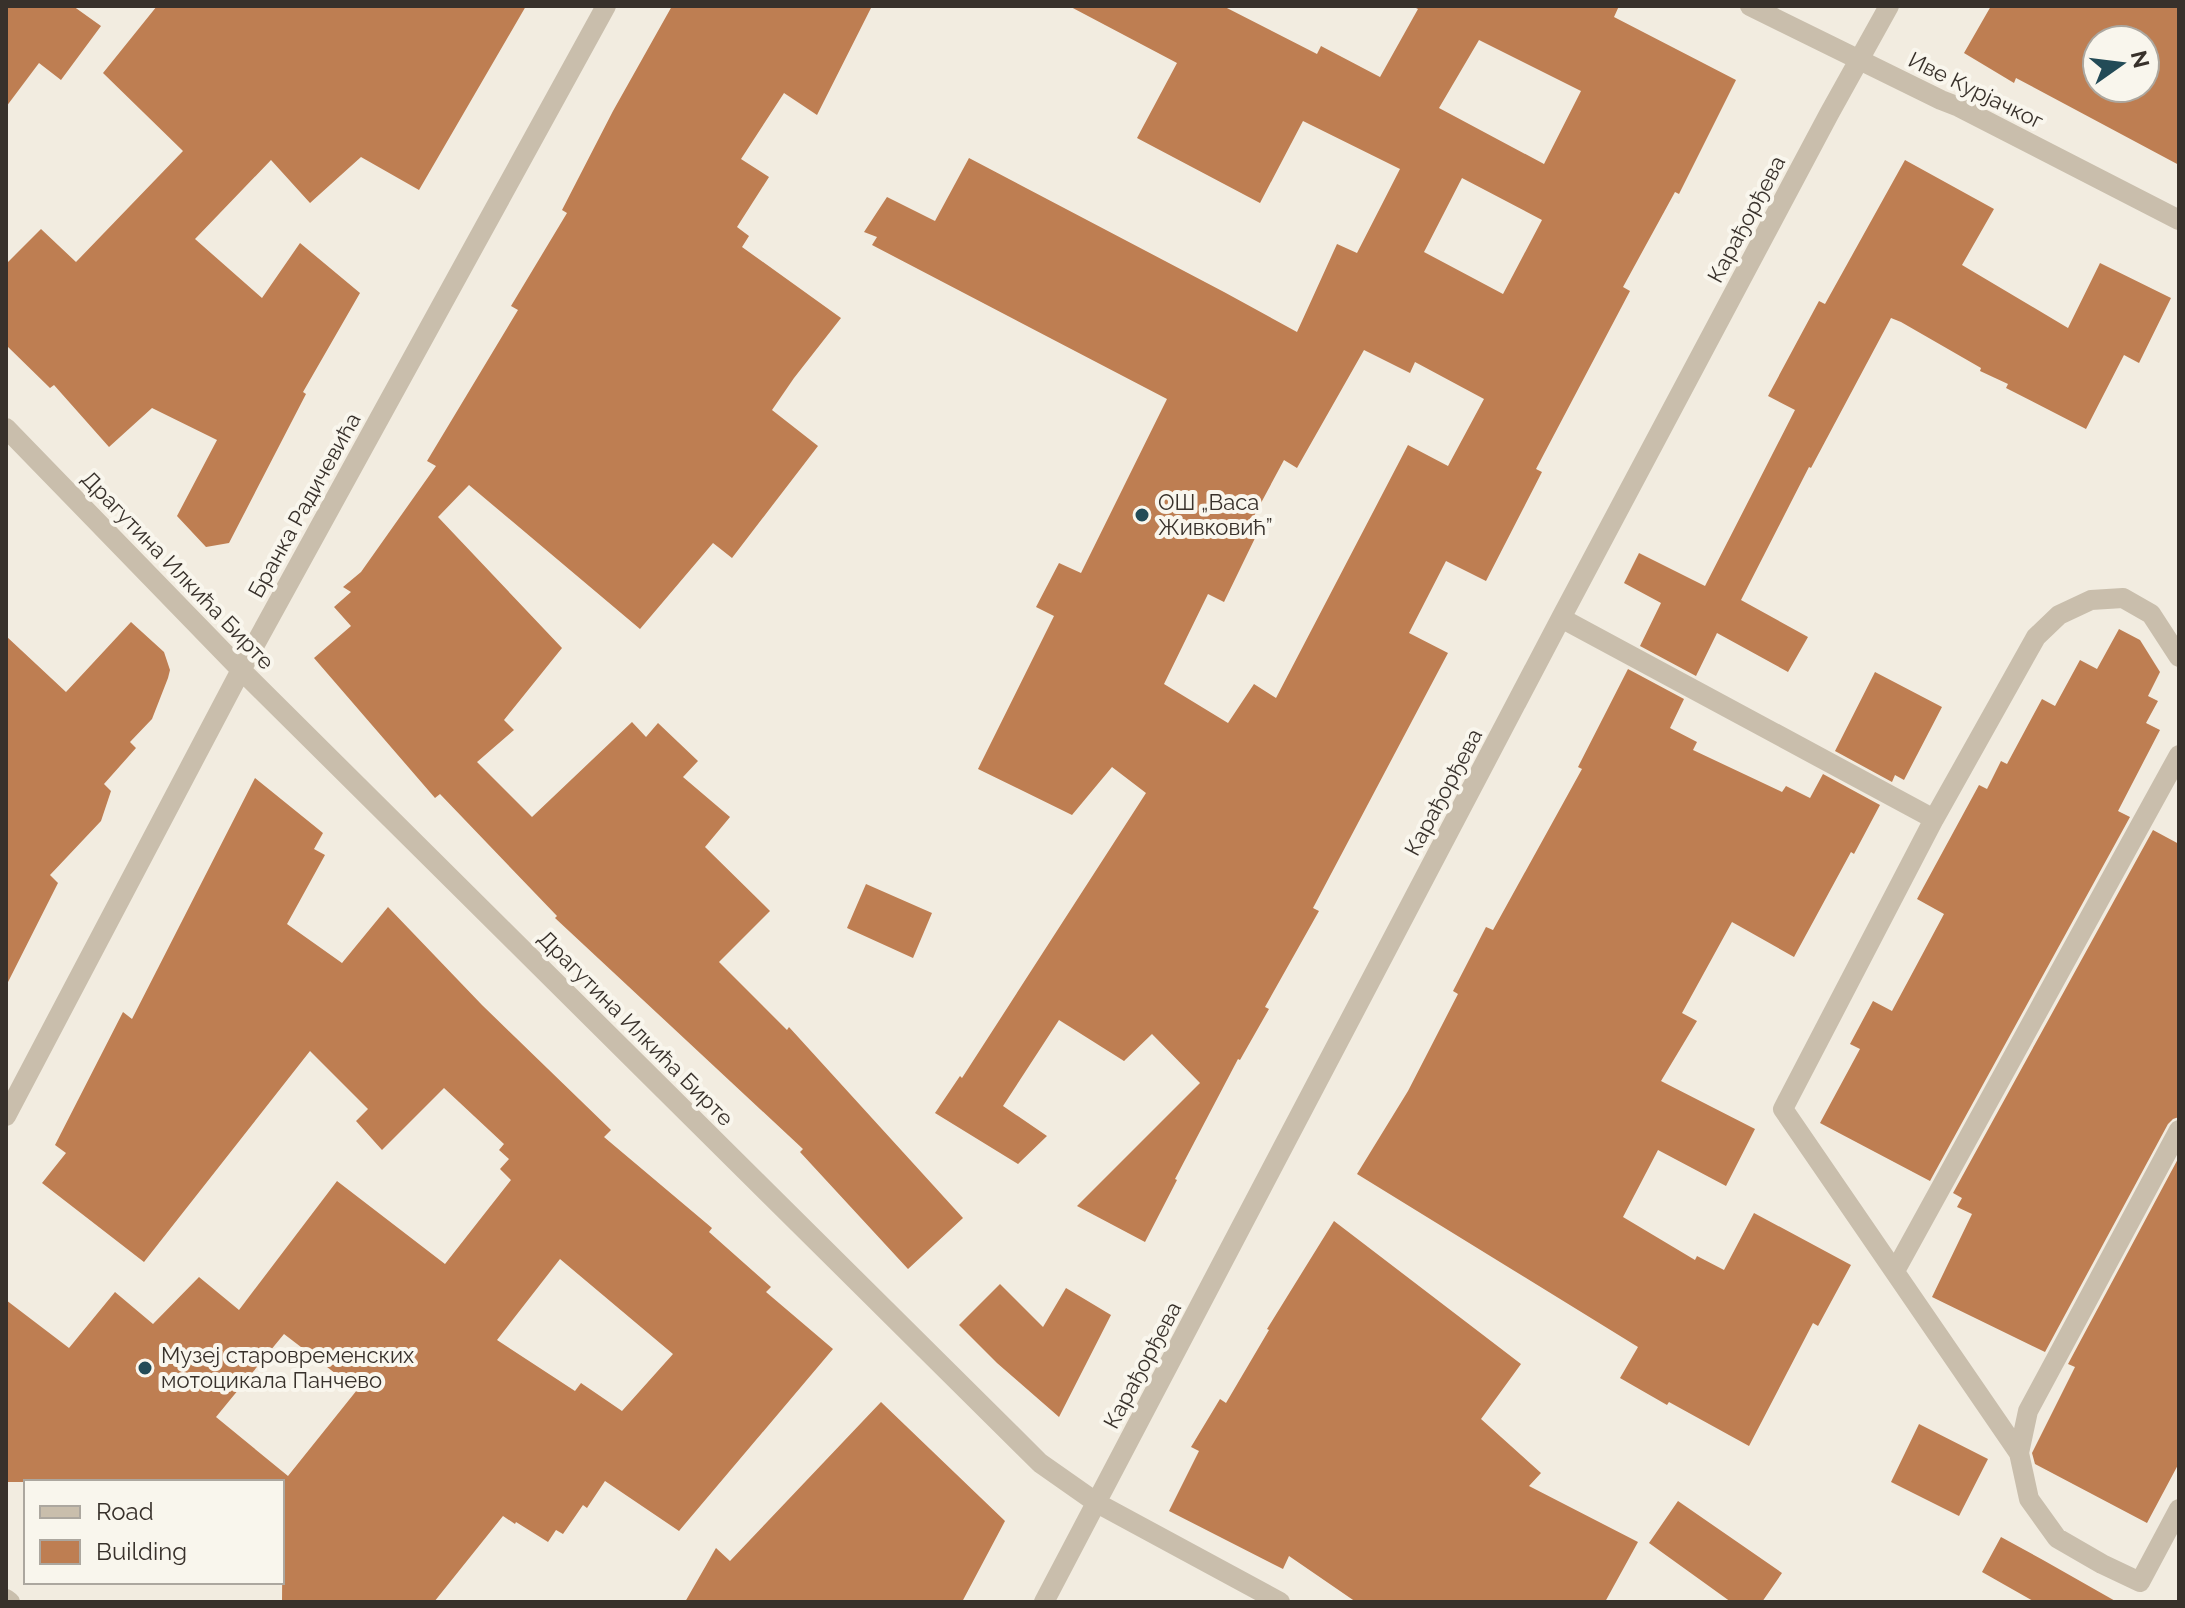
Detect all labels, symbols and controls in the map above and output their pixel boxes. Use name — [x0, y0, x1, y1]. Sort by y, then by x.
north arrow — [2081, 24, 2161, 104]
street label: Иве Курјачког — [1904, 46, 2048, 134]
text: N — [2126, 48, 2155, 70]
street label: Карађорђева — [1702, 151, 1790, 287]
street label: Бранка Радичевића — [242, 408, 366, 602]
street label: Драгутина Илкића Бирте — [76, 465, 280, 675]
place label: ОШ „Васа Живковић” — [1158, 489, 1273, 540]
marker: ОШ „Васа Живковић” — [1133, 506, 1151, 524]
street label: Карађорђева — [1399, 724, 1487, 860]
street label: Драгутина Илкића Бирте — [533, 925, 739, 1131]
street label: Карађорђева — [1098, 1297, 1186, 1433]
place label: Музеј старовременских мотоцикала Панчево — [161, 1342, 414, 1393]
marker: Музеј старовременских мотоцикала Панчево — [136, 1359, 154, 1377]
legend — [24, 1480, 284, 1584]
text: Road — [96, 1497, 154, 1526]
text: Building — [96, 1537, 187, 1566]

